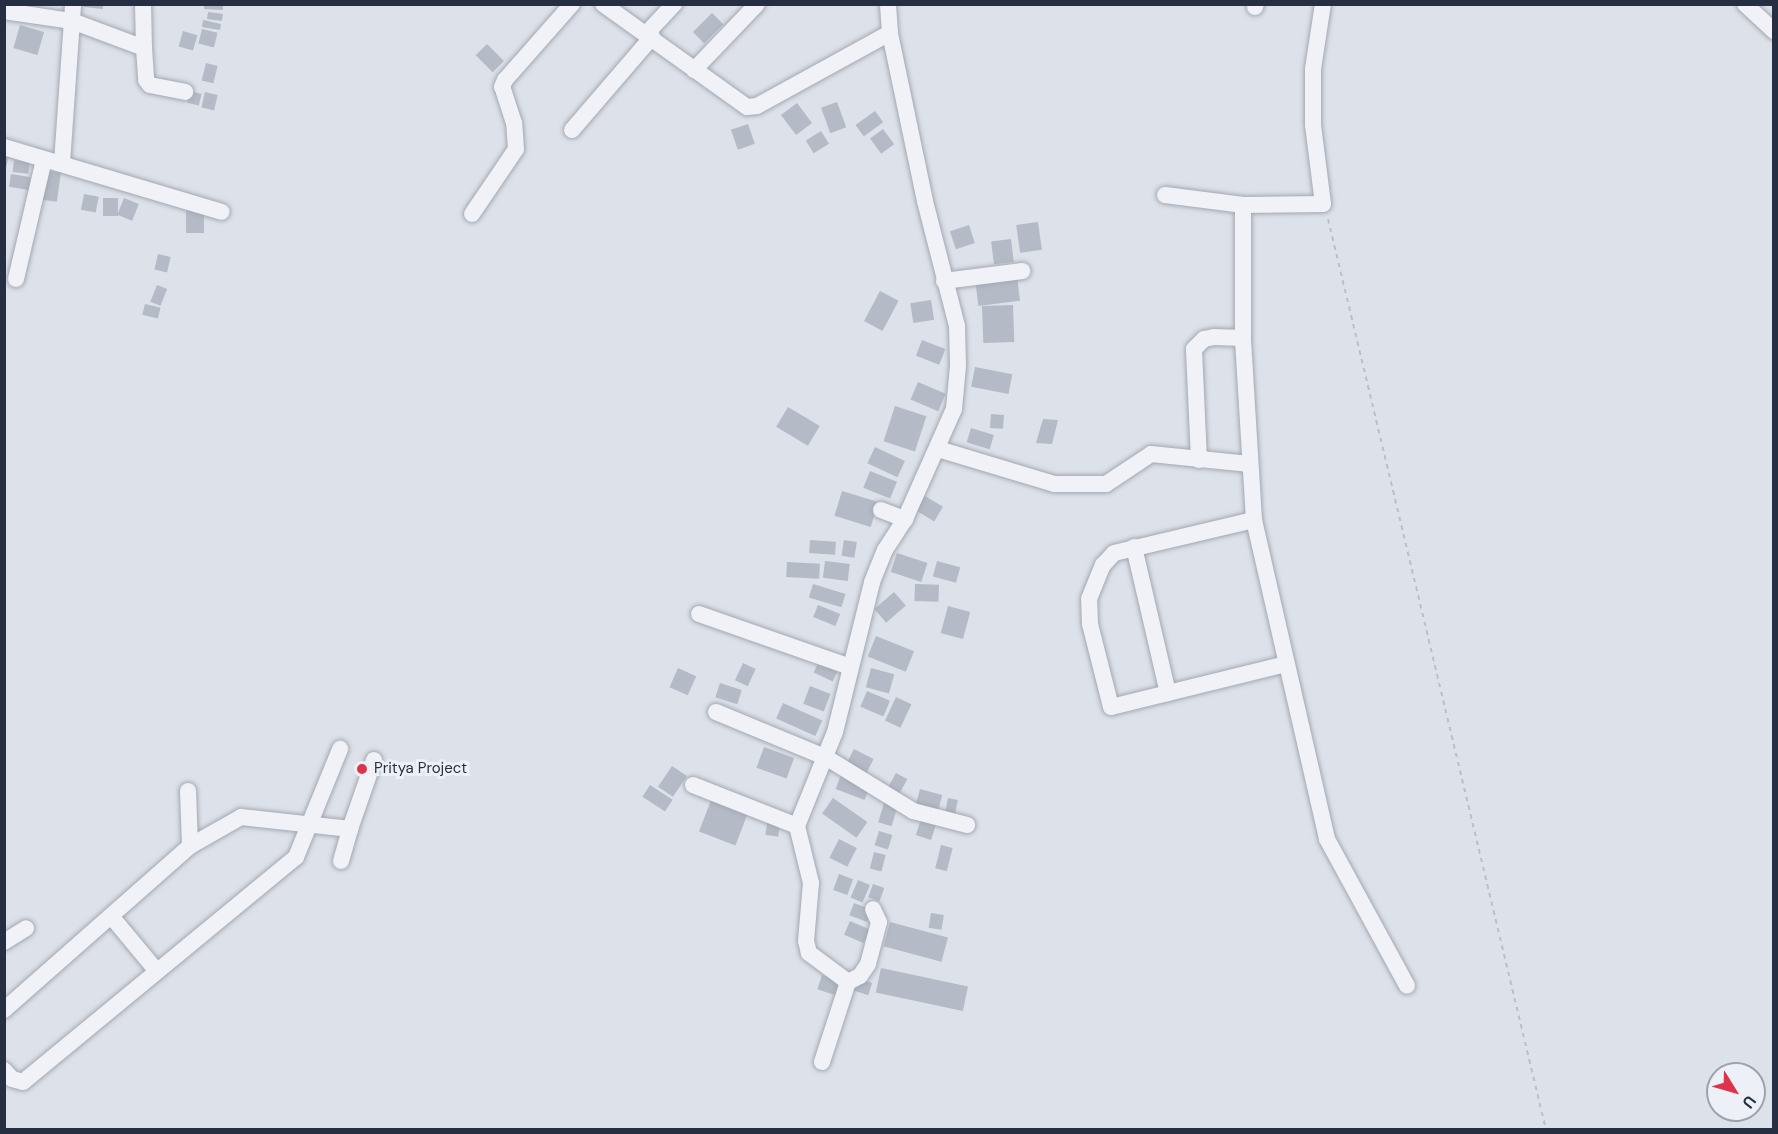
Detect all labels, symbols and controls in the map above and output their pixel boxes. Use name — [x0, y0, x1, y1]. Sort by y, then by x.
place label: Pritya Project — [374, 760, 467, 778]
marker: Pritya Project — [355, 762, 369, 776]
north arrow — [1706, 1062, 1766, 1122]
text: U — [1737, 1091, 1761, 1113]

